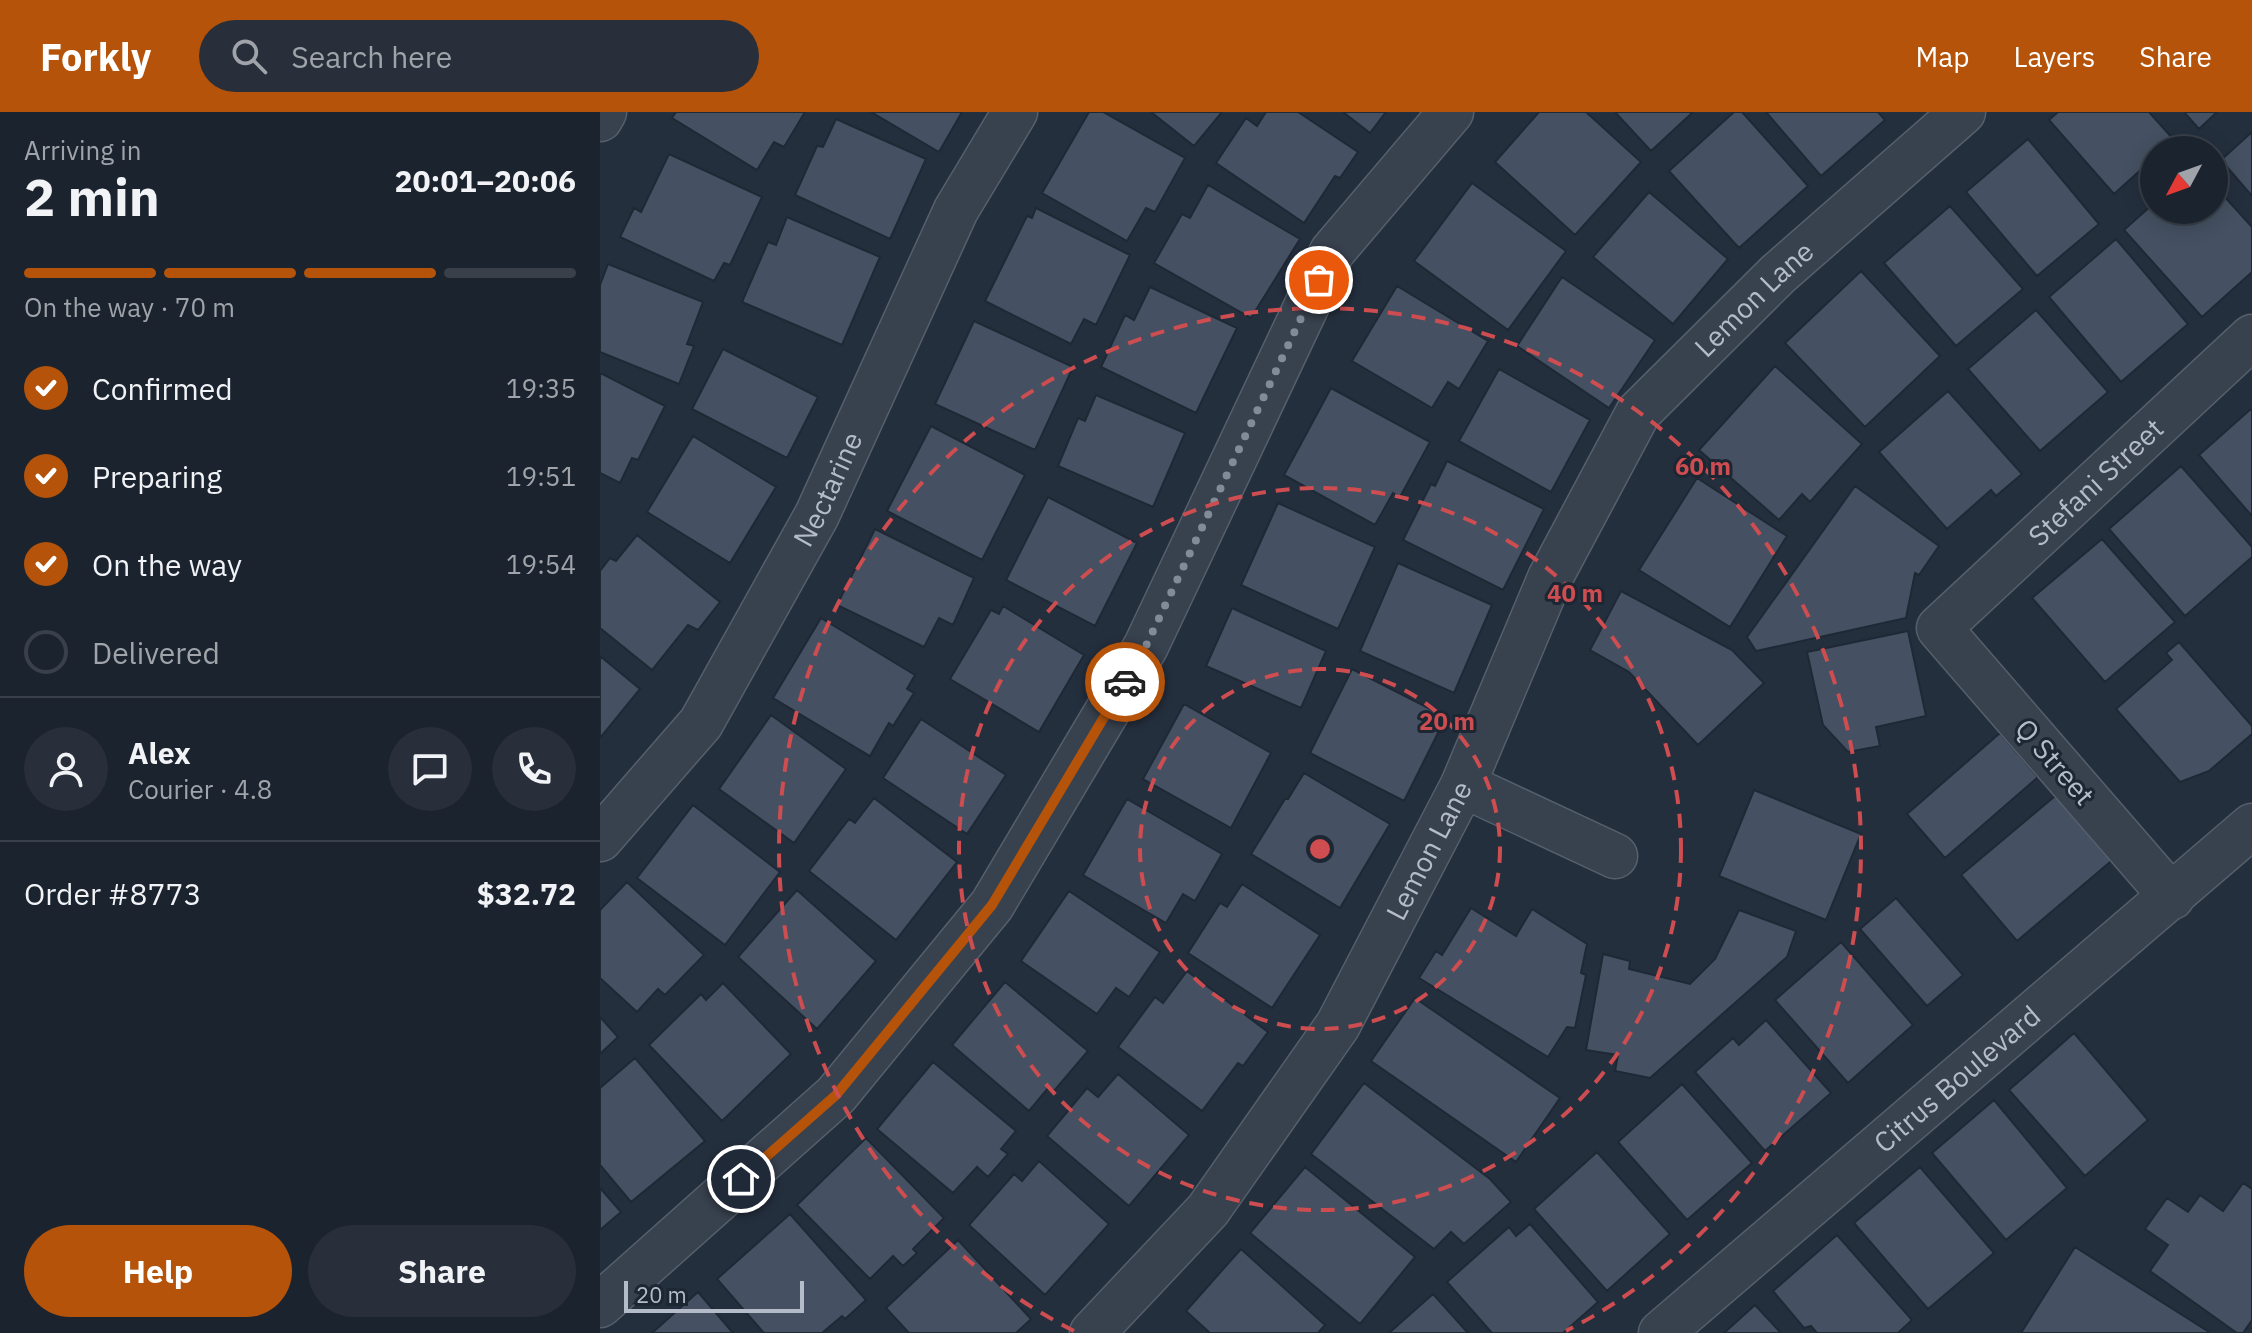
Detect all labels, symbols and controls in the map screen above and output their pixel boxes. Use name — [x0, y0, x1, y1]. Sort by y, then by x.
search box — [199, 20, 759, 92]
text: Forkly — [40, 32, 151, 81]
icon: search — [227, 34, 271, 78]
text: Search here — [291, 37, 452, 76]
text: Map — [1915, 38, 1969, 75]
text: Layers — [2013, 38, 2095, 75]
text: Share — [2139, 38, 2212, 75]
text: Arriving in — [24, 133, 141, 167]
north arrow — [2140, 136, 2228, 224]
map controls — [2140, 136, 2228, 224]
text: 20:01–20:06 — [395, 161, 576, 200]
text: 2 min — [24, 163, 160, 230]
street label: Lemon Lane — [1686, 232, 1821, 365]
pin — [1285, 246, 1353, 314]
icon: bag — [1297, 258, 1341, 302]
text: On the way · 70 m — [24, 290, 235, 324]
icon: check — [24, 366, 68, 410]
text: Confirmed — [92, 369, 233, 408]
text: 19:35 — [506, 371, 576, 405]
street label: Stefani Street — [2020, 410, 2171, 554]
street label: Nectarine — [784, 426, 870, 553]
text: 60 m — [1675, 450, 1731, 482]
icon: check — [24, 454, 68, 498]
text: Preparing — [92, 457, 222, 496]
text: 19:51 — [506, 459, 576, 493]
icon: check — [24, 542, 68, 586]
text: On the way — [92, 545, 242, 584]
text: 19:54 — [506, 547, 576, 581]
text: 40 m — [1547, 577, 1603, 609]
text: Delivered — [92, 633, 220, 672]
courier — [1085, 642, 1165, 722]
icon: car — [1103, 660, 1147, 704]
text: 20 m — [1419, 705, 1475, 737]
street label: Q Street — [2008, 711, 2103, 813]
button: person — [24, 727, 108, 811]
button: chat — [388, 727, 472, 811]
button: phone — [492, 727, 576, 811]
text: Alex — [128, 733, 191, 772]
text: Courier · 4.8 — [128, 772, 272, 806]
street label: Lemon Lane — [1377, 774, 1480, 926]
centre of rings — [1306, 835, 1334, 863]
text: Order #8773 — [24, 874, 201, 913]
text: $32.72 — [477, 874, 576, 913]
street label: Citrus Boulevard — [1866, 997, 2048, 1161]
pin — [707, 1145, 775, 1213]
icon: home — [719, 1157, 763, 1201]
button: Help — [24, 1225, 292, 1317]
button: Share — [308, 1225, 576, 1317]
scale bar — [624, 1277, 804, 1313]
text: 20 m — [636, 1280, 687, 1309]

